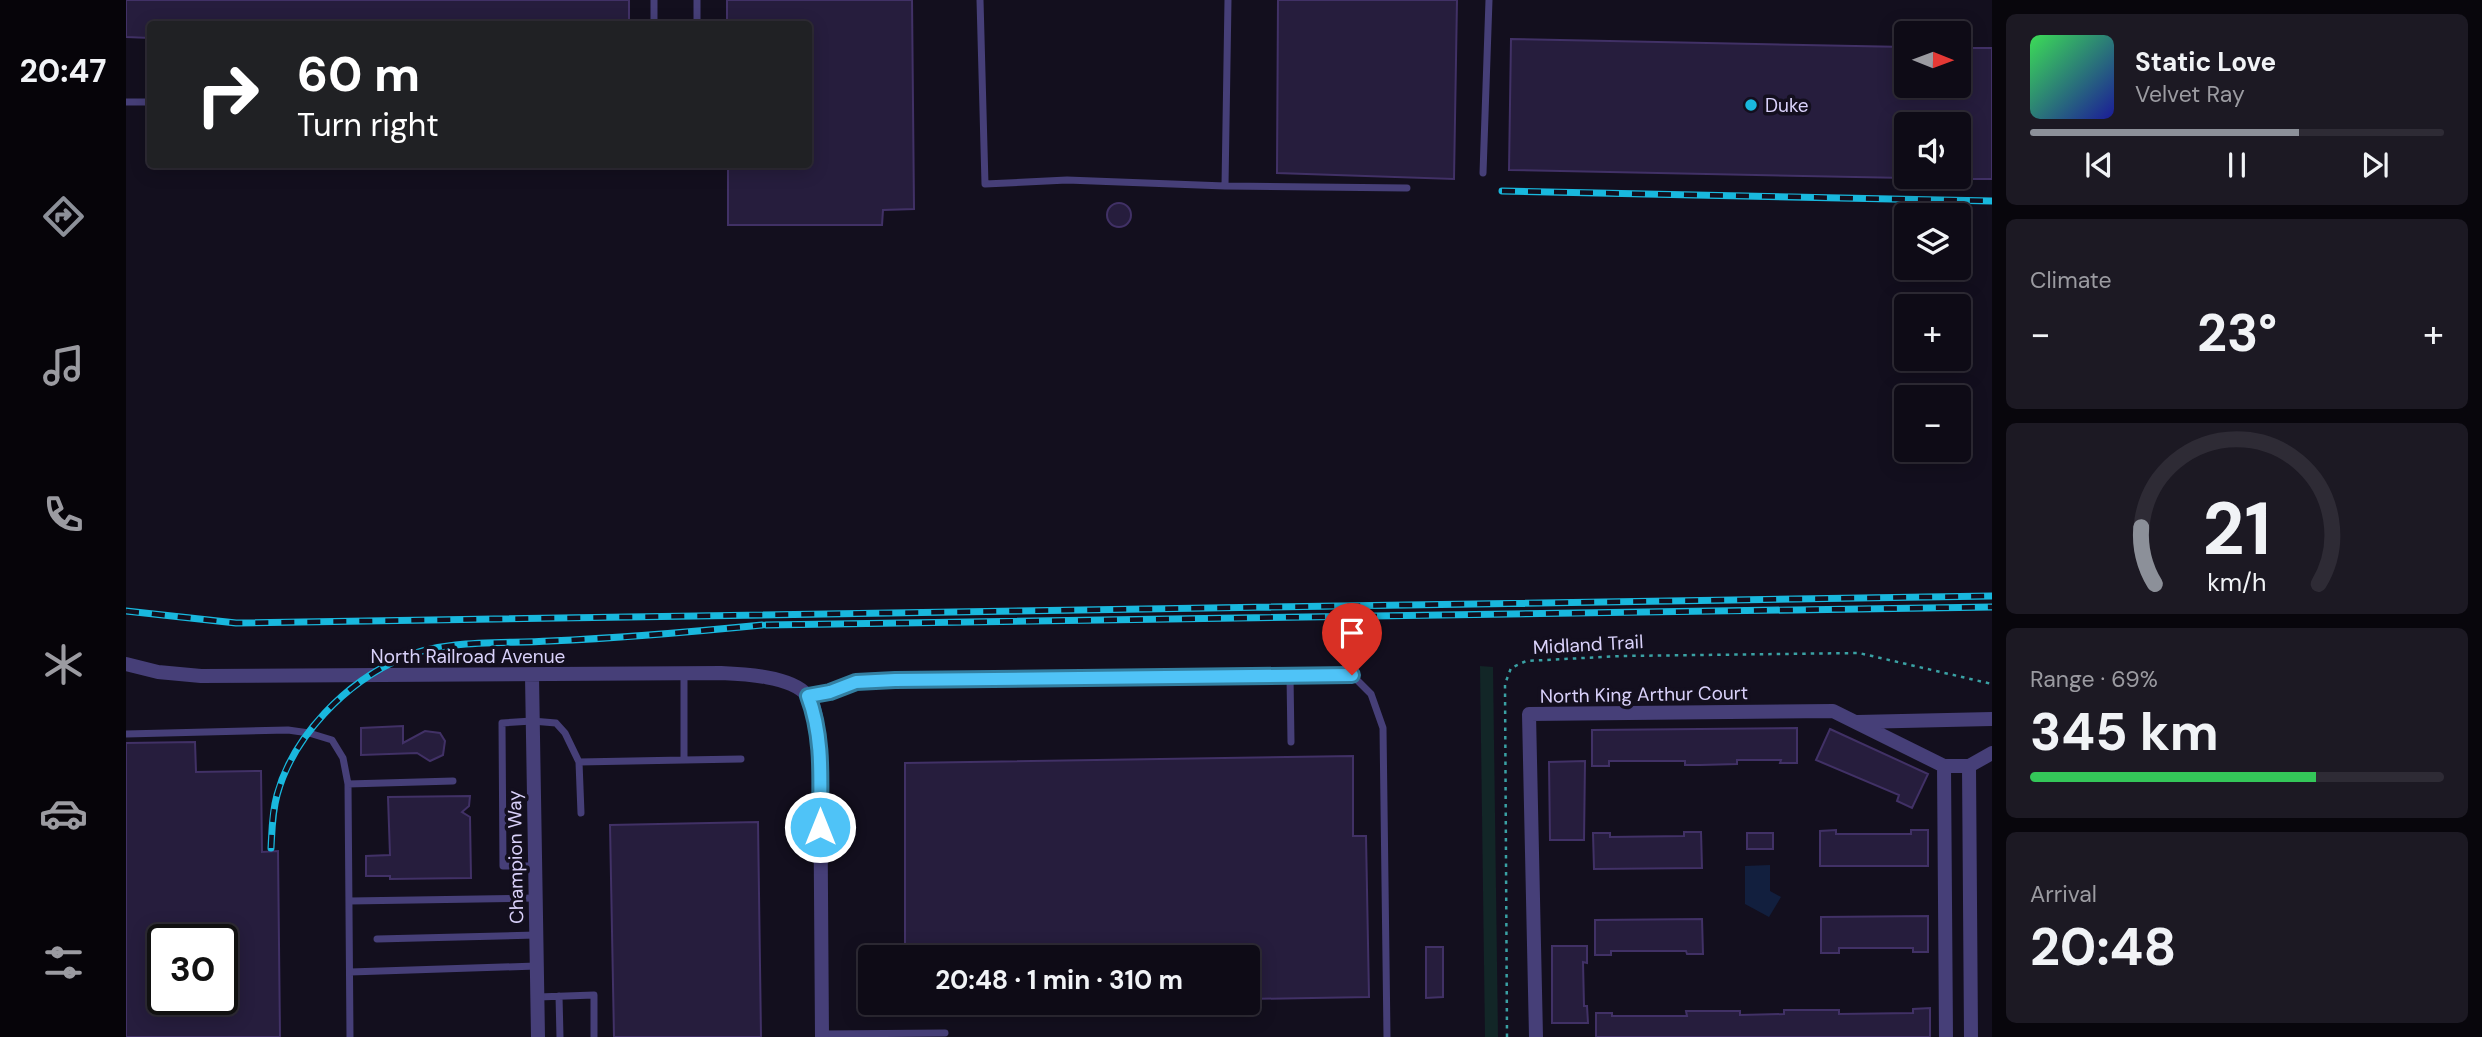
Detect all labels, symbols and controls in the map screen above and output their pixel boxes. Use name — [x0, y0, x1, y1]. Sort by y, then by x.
north arrow — [1894, 21, 1970, 98]
map controls — [1894, 21, 1971, 462]
text: 60 m — [297, 42, 420, 106]
text: Static Love — [2135, 45, 2276, 79]
icon: right — [182, 49, 273, 140]
text: 20:47 — [20, 50, 106, 92]
text: Velvet Ray — [2135, 79, 2245, 109]
place label: Duke — [1765, 93, 1809, 118]
marker: Duke — [1743, 97, 1759, 113]
text: Turn right — [297, 104, 439, 146]
button: sound — [1894, 112, 1971, 189]
icon: previous — [2080, 146, 2118, 184]
icon: pause — [2218, 146, 2256, 184]
icon: next — [2356, 146, 2394, 184]
icon: directions — [39, 192, 88, 241]
button: layers — [1894, 203, 1971, 280]
text: Climate — [2030, 265, 2112, 295]
button: + — [1894, 294, 1971, 371]
text: 23° — [2197, 299, 2277, 367]
text: − — [2030, 309, 2051, 359]
text: + — [2423, 309, 2444, 359]
icon: music — [39, 341, 88, 390]
button: − — [1894, 385, 1971, 462]
text: 21 — [2203, 483, 2271, 578]
icon: phone — [39, 490, 88, 539]
text: km/h — [2207, 566, 2267, 599]
pin — [1322, 603, 1382, 675]
icon: arrive — [1333, 614, 1371, 652]
street label: Midland Trail — [1532, 629, 1644, 660]
icon: climate — [39, 640, 88, 689]
street label: North Railroad Avenue — [371, 644, 565, 669]
text: Range · 69% — [2030, 664, 2158, 694]
street label: North King Arthur Court — [1540, 680, 1748, 709]
text: 345 km — [2030, 698, 2219, 766]
icon: car — [39, 789, 88, 838]
street label: Champion Way — [502, 790, 529, 924]
position arrow — [783, 790, 857, 864]
text: Arrival — [2030, 879, 2097, 909]
text: 20:48 — [2030, 913, 2176, 981]
speed limit sign: 30 — [147, 924, 238, 1015]
icon: filters — [39, 938, 88, 987]
text: 20:48 · 1 min · 310 m — [935, 963, 1183, 997]

